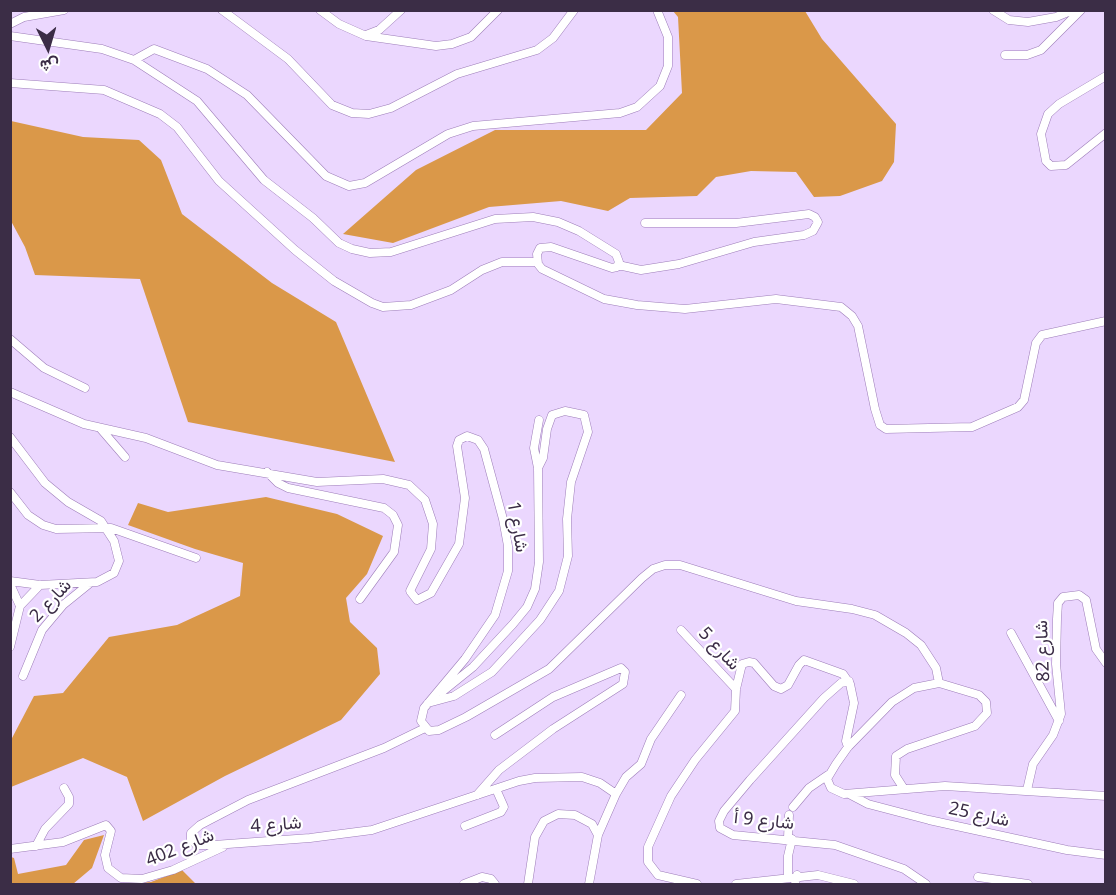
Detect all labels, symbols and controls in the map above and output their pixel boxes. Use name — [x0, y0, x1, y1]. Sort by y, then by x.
north arrow — [18, 18, 78, 78]
text: ش — [39, 54, 60, 78]
street label: شارع 1 — [502, 500, 532, 554]
street label: شارع 2 — [26, 575, 76, 627]
street label: شارع 82 — [1031, 620, 1055, 682]
street label: شارع 5 — [694, 623, 744, 675]
street label: شارع 25 — [947, 798, 1011, 832]
street label: شارع 9 أ — [733, 807, 795, 835]
street label: شارع 4 — [250, 812, 302, 838]
street label: شارع 402 — [143, 825, 217, 871]

